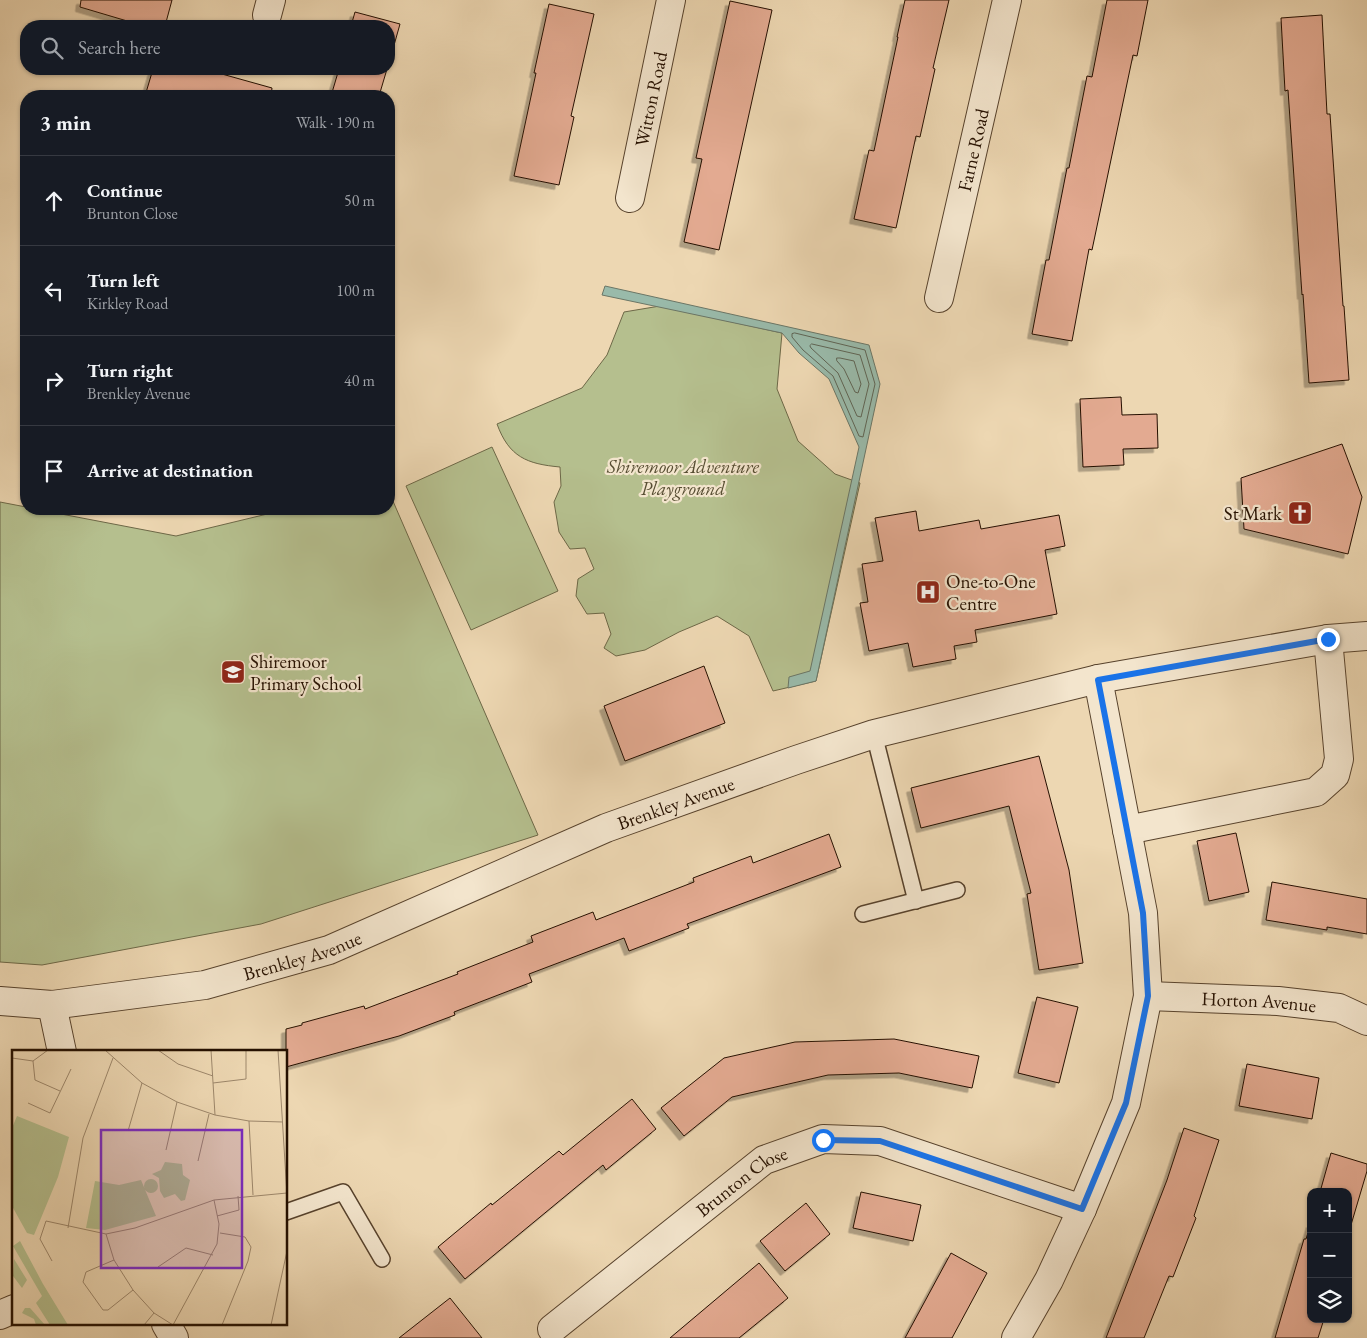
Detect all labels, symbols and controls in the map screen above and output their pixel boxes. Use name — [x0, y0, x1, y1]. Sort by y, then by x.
search box — [20, 20, 395, 75]
icon: search — [38, 34, 66, 62]
text: Search here — [78, 35, 160, 60]
street label: Witton Road — [629, 49, 673, 149]
street label: Farne Road — [952, 106, 995, 194]
text: 3 min — [40, 109, 91, 136]
text: Walk · 190 m — [296, 112, 375, 133]
text: Continue — [87, 178, 162, 203]
icon: ahead — [40, 187, 68, 215]
text: 50 m — [344, 190, 375, 211]
text: Brunton Close — [87, 203, 178, 224]
text: Turn left — [87, 268, 159, 293]
icon: left — [40, 277, 68, 305]
text: 100 m — [336, 280, 375, 301]
text: Kirkley Road — [87, 293, 168, 314]
text: Turn right — [87, 358, 173, 383]
icon: right — [40, 367, 68, 395]
text: 40 m — [344, 370, 375, 391]
text: Brenkley Avenue — [87, 383, 190, 404]
park label: Shiremoor Adventure Playground — [606, 454, 760, 501]
icon: arrive — [40, 457, 68, 485]
text: Arrive at destination — [87, 458, 253, 483]
church icon: St Mark — [1287, 500, 1313, 526]
place label: St Mark — [1224, 501, 1283, 526]
place label: One-to-One Centre — [946, 569, 1036, 616]
hospital icon: One-to-One Centre — [915, 579, 941, 605]
route end — [1317, 628, 1340, 651]
place label: Shiremoor Primary School — [250, 649, 362, 696]
school or university icon: Shiremoor Primary School — [220, 659, 246, 685]
street label: Brenkley Avenue — [614, 771, 738, 836]
street label: Brenkley Avenue — [240, 925, 365, 987]
street label: Horton Avenue — [1201, 986, 1318, 1018]
inset map — [12, 1050, 288, 1326]
route start — [812, 1129, 835, 1152]
street label: Brunton Close — [691, 1141, 791, 1223]
map controls — [1307, 1188, 1352, 1323]
button: + — [1307, 1188, 1352, 1233]
button: − — [1307, 1233, 1352, 1278]
button: layers — [1307, 1278, 1352, 1323]

